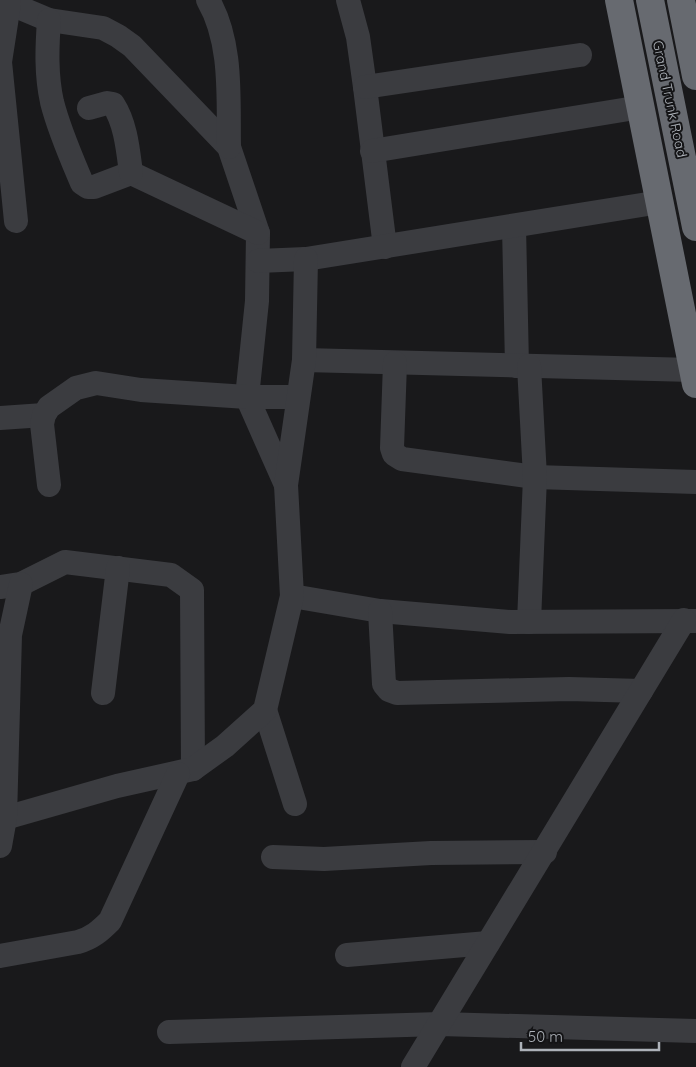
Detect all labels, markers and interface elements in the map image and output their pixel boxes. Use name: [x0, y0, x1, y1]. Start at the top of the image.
street label: Grand Trunk Road: [649, 39, 691, 159]
scale bar: [521, 1020, 658, 1052]
text: 50 m: [528, 1027, 563, 1046]

